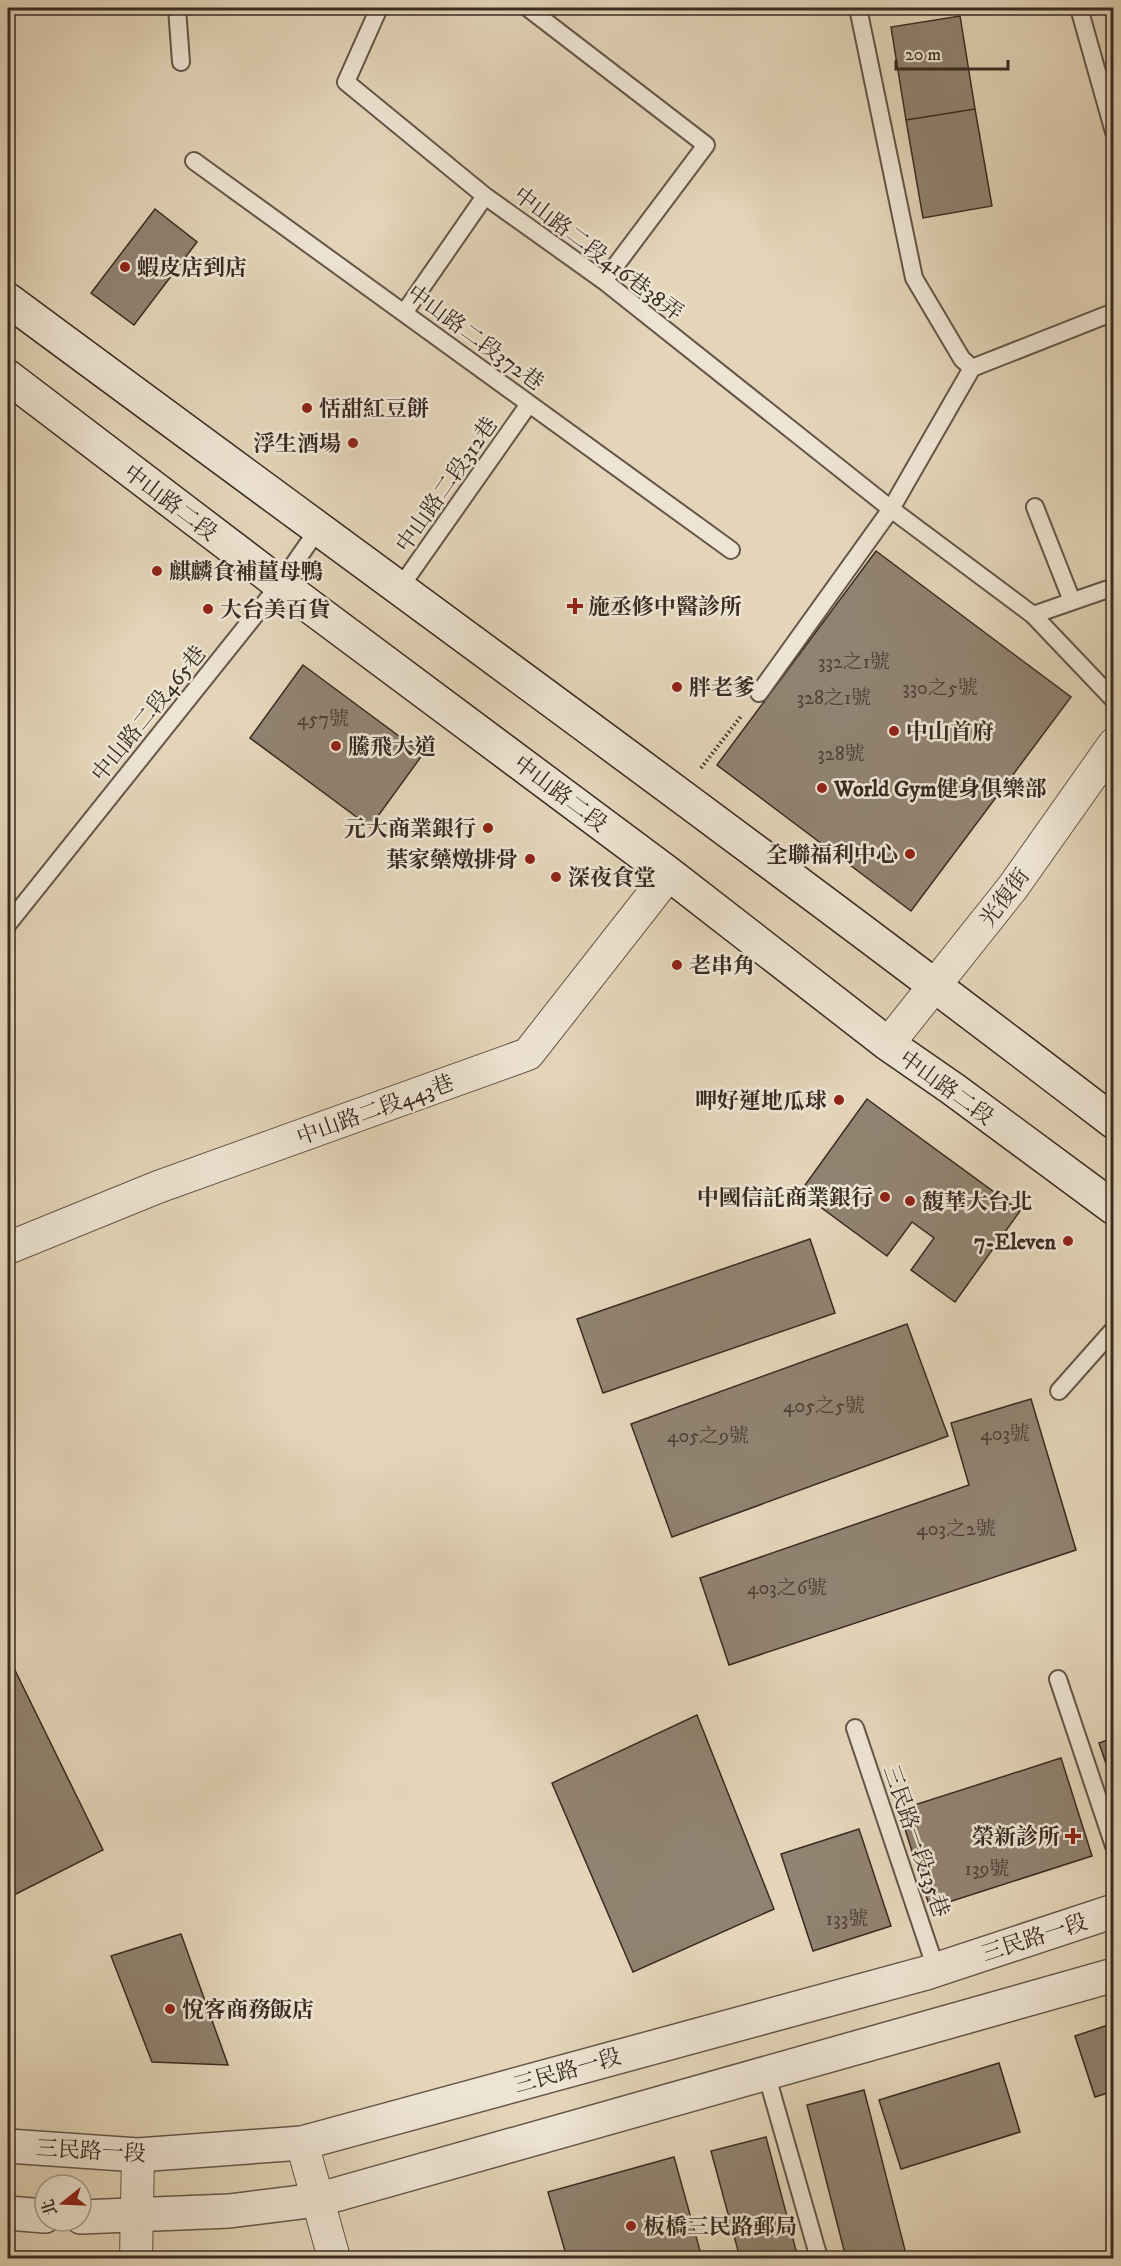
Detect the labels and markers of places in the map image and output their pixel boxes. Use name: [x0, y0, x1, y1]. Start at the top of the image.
place label: 蝦皮店到店: [137, 255, 247, 282]
marker: 蝦皮店到店: [118, 260, 132, 274]
place label: 恬甜紅豆餅: [319, 396, 429, 423]
marker: 恬甜紅豆餅: [300, 401, 314, 415]
place label: 浮生酒場: [253, 431, 341, 458]
marker: 浮生酒場: [346, 436, 360, 450]
place label: 麒麟食補薑母鴨: [169, 559, 323, 586]
marker: 麒麟食補薑母鴨: [150, 564, 164, 578]
place label: 施丞修中醫診所: [588, 594, 742, 621]
place label: 大台美百貨: [220, 597, 330, 624]
marker: 施丞修中醫診所: [566, 597, 584, 615]
marker: 大台美百貨: [201, 602, 215, 616]
place label: 胖老爹: [689, 675, 755, 702]
marker: 胖老爹: [670, 680, 684, 694]
place label: 中山首府: [906, 719, 994, 746]
marker: 中山首府: [887, 724, 901, 738]
place label: 騰飛大道: [348, 734, 436, 761]
marker: 騰飛大道: [329, 739, 343, 753]
place label: World Gym健身俱樂部: [833, 776, 1046, 803]
marker: World Gym健身俱樂部: [815, 781, 829, 795]
place label: 元大商業銀行: [344, 816, 476, 843]
marker: 元大商業銀行: [481, 821, 495, 835]
place label: 全聯福利中心: [766, 842, 898, 869]
place label: 葉家藥燉排骨: [386, 847, 518, 874]
marker: 全聯福利中心: [903, 847, 917, 861]
marker: 葉家藥燉排骨: [523, 852, 537, 866]
place label: 深夜食堂: [568, 865, 656, 892]
marker: 深夜食堂: [549, 870, 563, 884]
place label: 老串角: [689, 953, 755, 980]
marker: 老串角: [670, 958, 684, 972]
place label: 呷好運地瓜球: [695, 1088, 827, 1115]
marker: 呷好運地瓜球: [832, 1093, 846, 1107]
place label: 中國信託商業銀行: [697, 1185, 873, 1212]
place label: 馥華大台北: [922, 1189, 1032, 1216]
marker: 中國信託商業銀行: [878, 1190, 892, 1204]
marker: 馥華大台北: [903, 1194, 917, 1208]
place label: 7-Eleven: [974, 1229, 1057, 1256]
marker: 7-Eleven: [1061, 1234, 1075, 1248]
place label: 榮新診所: [972, 1824, 1060, 1851]
marker: 榮新診所: [1064, 1827, 1082, 1845]
place label: 悅客商務飯店: [182, 1997, 314, 2024]
marker: 悅客商務飯店: [163, 2002, 177, 2016]
place label: 板橋三民路郵局: [643, 2214, 797, 2241]
marker: 板橋三民路郵局: [624, 2219, 638, 2233]

